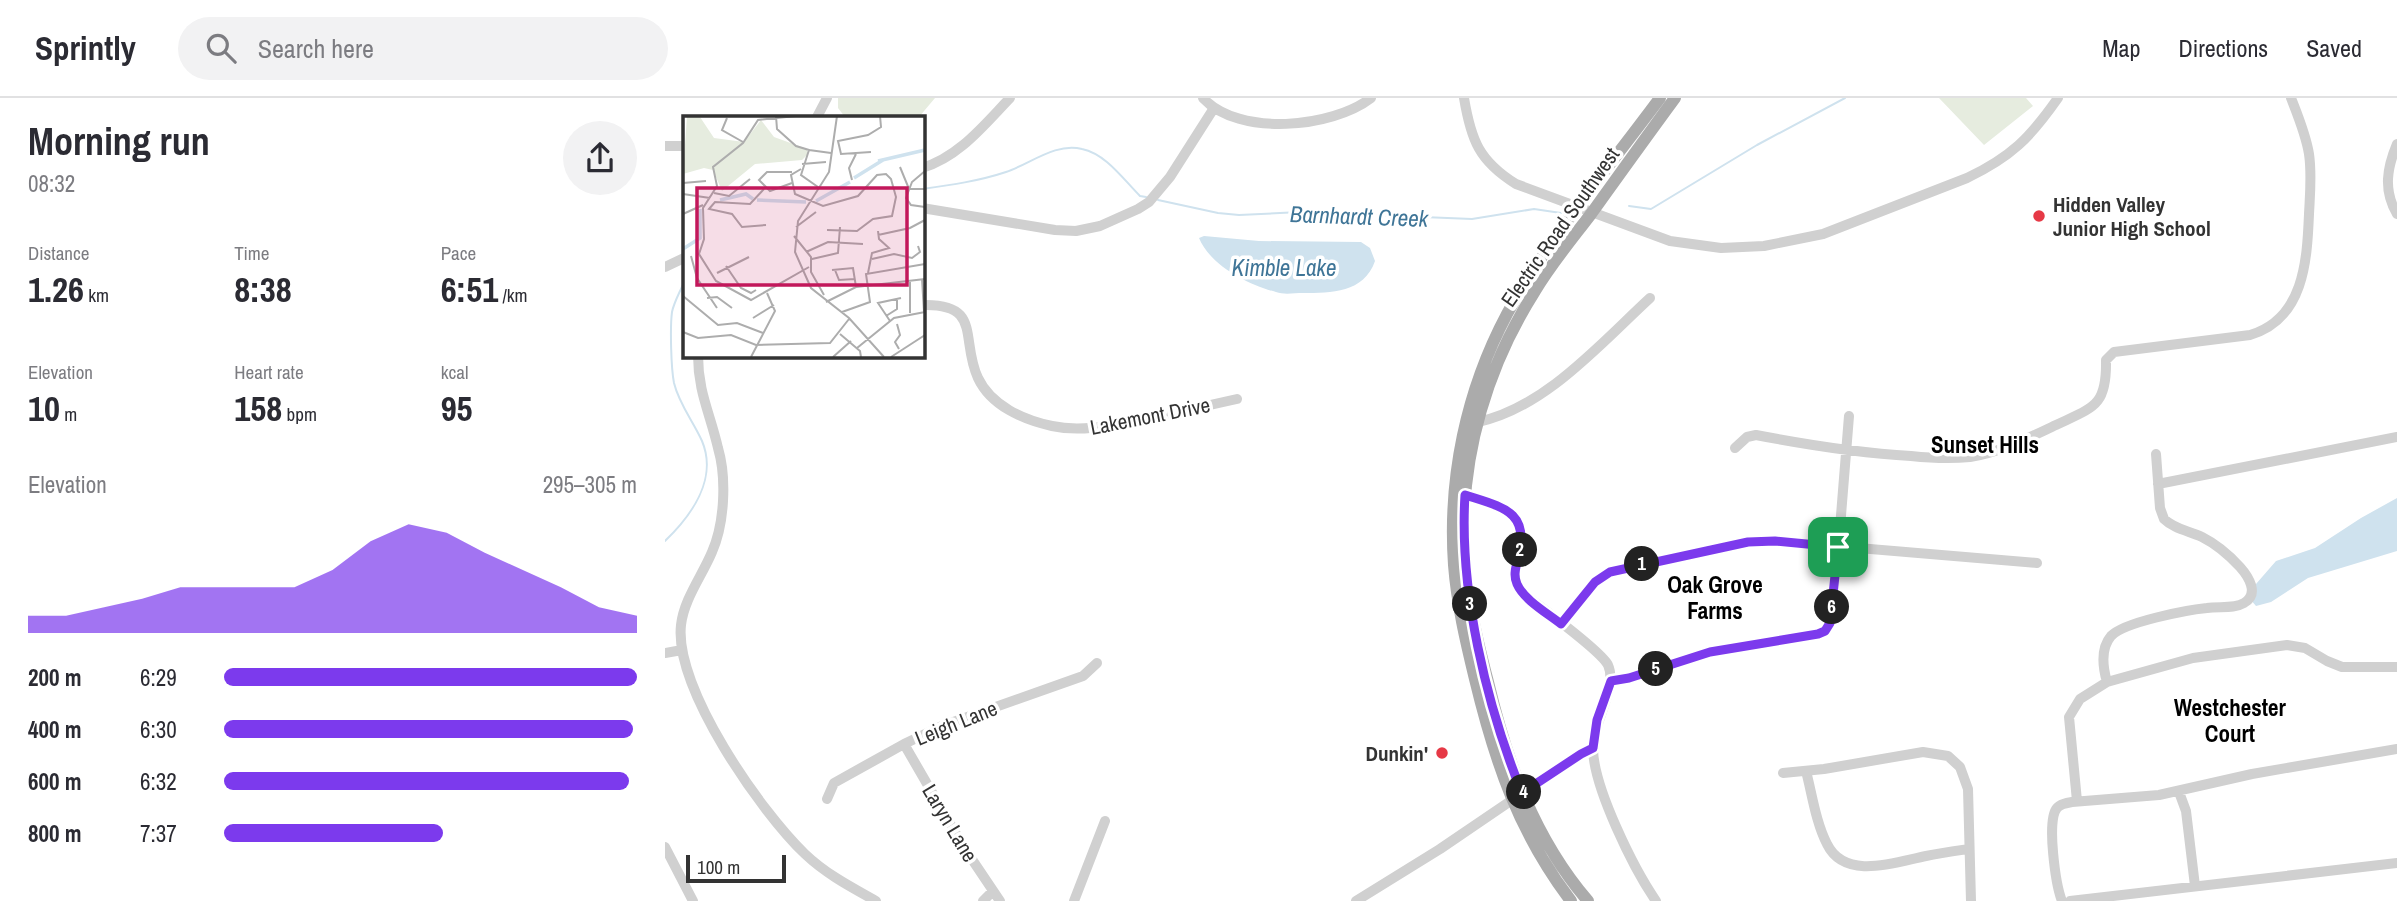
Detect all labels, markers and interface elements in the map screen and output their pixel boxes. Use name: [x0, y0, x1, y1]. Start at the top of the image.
search box: [178, 17, 668, 80]
text: Sprintly: [35, 26, 136, 70]
icon: search: [202, 29, 240, 67]
text: Search here: [258, 31, 374, 66]
text: Map: [2102, 32, 2140, 64]
text: Directions: [2178, 32, 2268, 64]
text: Saved: [2306, 32, 2362, 64]
text: Morning run: [28, 116, 210, 167]
inset map: [683, 116, 924, 357]
button: share: [563, 121, 637, 195]
street label: Electric Road Southwest: [1494, 141, 1626, 313]
text: 08:32: [28, 168, 75, 199]
place label: Hidden Valley Junior High School: [2053, 190, 2211, 243]
water label: Barnhardt Creek: [1289, 198, 1430, 234]
marker: Hidden Valley Junior High School: [2031, 208, 2047, 224]
text: Distance: [28, 240, 89, 266]
text: Time: [234, 240, 269, 266]
text: Pace: [441, 240, 476, 266]
water label: Kimble Lake: [1232, 252, 1336, 283]
text: 1.26: [28, 266, 84, 313]
text: 8:38: [234, 266, 292, 313]
text: 6:51: [441, 266, 498, 313]
text: km: [84, 282, 109, 308]
text: /km: [498, 282, 528, 308]
text: Elevation: [28, 359, 93, 385]
text: Heart rate: [234, 359, 304, 385]
text: kcal: [441, 359, 468, 385]
text: 10: [28, 385, 60, 432]
text: 158: [234, 385, 282, 432]
text: 95: [441, 385, 473, 432]
street label: Lakemont Drive: [1088, 390, 1212, 442]
text: m: [60, 401, 77, 427]
text: bpm: [282, 401, 317, 427]
district label: Sunset Hills: [1931, 429, 2039, 460]
text: Elevation: [28, 469, 107, 500]
text: 295–305 m: [543, 469, 637, 500]
pin: [1808, 517, 1868, 577]
icon: arrive: [1819, 528, 1857, 566]
pin: 2: [1503, 532, 1537, 568]
text: 2: [1515, 536, 1524, 562]
pin: 1: [1625, 546, 1660, 582]
text: 1: [1637, 550, 1646, 576]
district label: Oak Grove Farms: [1667, 569, 1763, 626]
pin: 3: [1453, 587, 1487, 622]
pin: 6: [1815, 589, 1849, 624]
text: 3: [1465, 590, 1474, 616]
text: 6: [1827, 593, 1836, 619]
pin: 5: [1639, 652, 1674, 686]
text: 5: [1651, 655, 1660, 681]
text: 200 m: [28, 662, 81, 693]
text: 6:29: [140, 662, 177, 693]
district label: Westchester Court: [2174, 692, 2287, 749]
street label: Leigh Lane: [911, 693, 1001, 753]
text: 400 m: [28, 714, 81, 745]
text: 6:30: [140, 714, 177, 745]
place label: Dunkin': [1366, 739, 1428, 768]
marker: Dunkin': [1434, 745, 1450, 761]
text: 600 m: [28, 766, 81, 797]
text: 6:32: [140, 766, 177, 797]
pin: 4: [1507, 774, 1541, 810]
text: 4: [1519, 778, 1528, 804]
street label: Laryn Lane: [915, 779, 985, 867]
text: 800 m: [28, 818, 81, 849]
text: 7:37: [140, 818, 177, 849]
scale bar: [686, 852, 786, 884]
text: 100 m: [697, 854, 740, 880]

